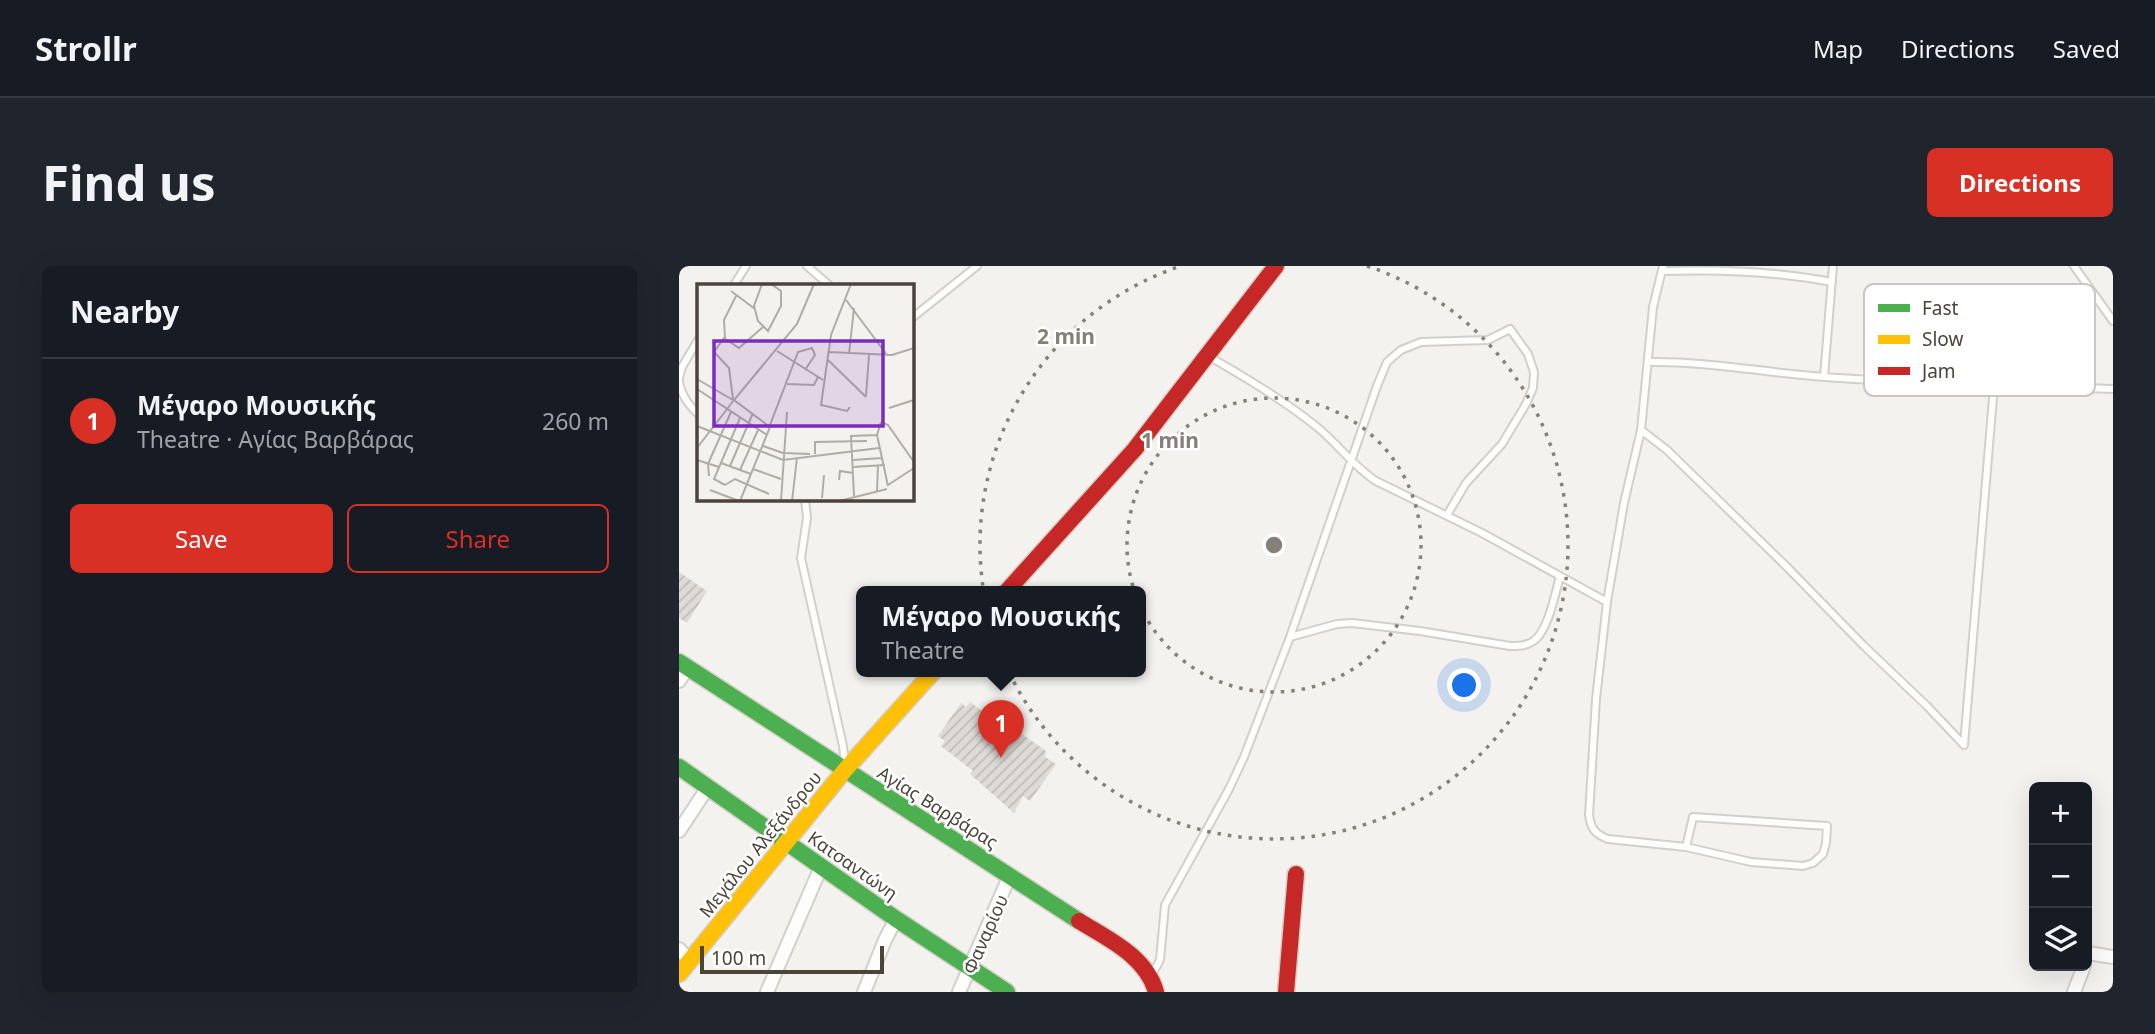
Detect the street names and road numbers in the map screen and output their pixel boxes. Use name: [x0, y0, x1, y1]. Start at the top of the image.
street label: Αγίας Βαρβάρας: [873, 760, 1003, 854]
street label: Μεγάλου Αλεξάνδρου: [693, 766, 827, 922]
street label: Κατσαντώνη: [803, 825, 903, 905]
street label: Φαναρίου: [957, 890, 1013, 978]

